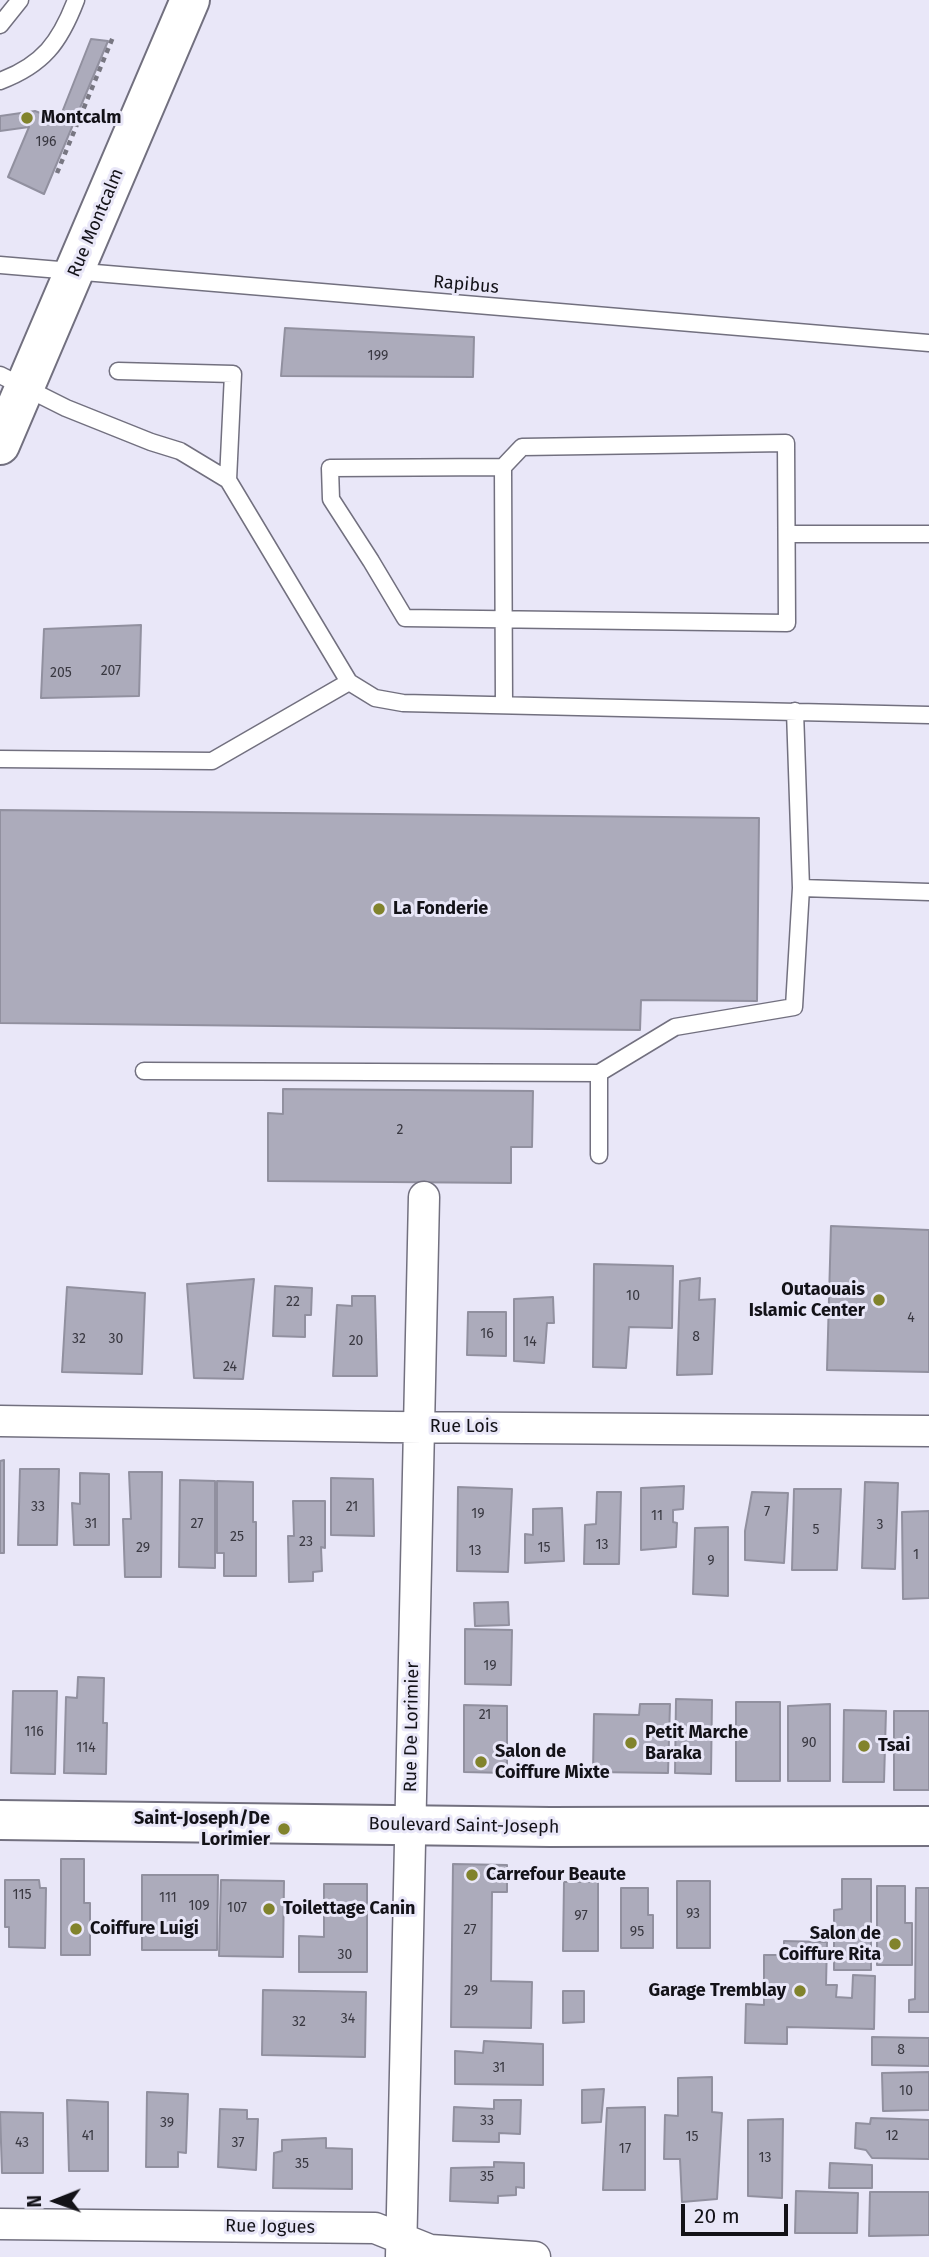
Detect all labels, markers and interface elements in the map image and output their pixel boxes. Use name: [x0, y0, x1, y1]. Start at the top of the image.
place label: Montcalm: [41, 107, 121, 129]
marker: Montcalm: [19, 110, 35, 126]
house number: 196: [36, 134, 56, 150]
street label: Rue Montcalm: [63, 165, 129, 281]
street label: Rapibus: [432, 271, 500, 299]
house number: 199: [368, 348, 388, 364]
house number: 207: [101, 663, 121, 679]
house number: 205: [50, 665, 72, 681]
place label: La Fonderie: [393, 898, 488, 920]
marker: La Fonderie: [371, 901, 387, 917]
house number: 2: [397, 1122, 403, 1138]
place label: Outaouais Islamic Center: [749, 1279, 865, 1322]
house number: 10: [626, 1288, 640, 1304]
marker: Outaouais Islamic Center: [871, 1292, 887, 1308]
house number: 22: [286, 1294, 300, 1310]
house number: 4: [907, 1310, 915, 1326]
house number: 16: [480, 1326, 494, 1342]
house number: 8: [692, 1329, 700, 1345]
house number: 32: [72, 1331, 86, 1347]
house number: 30: [109, 1331, 123, 1347]
house number: 20: [349, 1333, 363, 1349]
house number: 14: [523, 1334, 537, 1350]
house number: 24: [223, 1359, 237, 1375]
street label: Rue Lois: [430, 1416, 498, 1438]
house number: 33: [31, 1499, 45, 1515]
house number: 21: [346, 1499, 358, 1515]
house number: 7: [764, 1504, 770, 1520]
house number: 19: [471, 1506, 485, 1522]
house number: 11: [651, 1508, 663, 1524]
house number: 31: [85, 1516, 97, 1532]
house number: 27: [190, 1516, 204, 1532]
house number: 3: [877, 1517, 883, 1533]
house number: 5: [812, 1522, 820, 1538]
house number: 25: [230, 1529, 244, 1545]
house number: 23: [299, 1534, 313, 1550]
house number: 13: [595, 1537, 609, 1553]
house number: 29: [136, 1540, 150, 1556]
house number: 15: [537, 1540, 551, 1556]
house number: 13: [468, 1543, 482, 1559]
house number: 1: [913, 1547, 919, 1563]
house number: 9: [707, 1553, 715, 1569]
house number: 19: [483, 1658, 497, 1674]
street label: Rue De Lorimier: [400, 1662, 424, 1792]
house number: 21: [479, 1707, 491, 1723]
place label: Petit Marche Baraka: [645, 1722, 748, 1764]
house number: 116: [24, 1724, 44, 1740]
marker: Petit Marche Baraka: [623, 1735, 639, 1751]
house number: 90: [801, 1735, 817, 1751]
place label: Tsai: [878, 1735, 910, 1757]
marker: Tsai: [856, 1738, 872, 1754]
house number: 114: [76, 1740, 96, 1756]
place label: Salon de Coiffure Mixte: [495, 1741, 610, 1784]
marker: Salon de Coiffure Mixte: [473, 1754, 489, 1770]
place label: Saint-Joseph/De Lorimier: [134, 1808, 270, 1850]
street label: Boulevard Saint-Joseph: [368, 1814, 560, 1838]
marker: Saint-Joseph/De Lorimier: [276, 1821, 292, 1837]
place label: Carrefour Beaute: [486, 1864, 626, 1886]
marker: Carrefour Beaute: [464, 1867, 480, 1883]
house number: 115: [13, 1887, 31, 1903]
house number: 111: [159, 1890, 177, 1906]
house number: 109: [188, 1898, 210, 1914]
place label: Toilettage Canin: [283, 1898, 415, 1920]
house number: 107: [227, 1900, 247, 1916]
marker: Toilettage Canin: [261, 1901, 277, 1917]
house number: 93: [686, 1906, 700, 1922]
house number: 97: [574, 1908, 588, 1924]
place label: Coiffure Luigi: [90, 1918, 199, 1940]
marker: Coiffure Luigi: [68, 1921, 84, 1937]
house number: 27: [463, 1922, 477, 1938]
place label: Salon de Coiffure Rita: [779, 1923, 881, 1966]
house number: 95: [630, 1924, 644, 1940]
marker: Salon de Coiffure Rita: [887, 1936, 903, 1952]
house number: 30: [338, 1947, 352, 1963]
place label: Garage Tremblay: [649, 1980, 786, 2002]
house number: 29: [464, 1983, 478, 1999]
marker: Garage Tremblay: [792, 1983, 808, 1999]
house number: 34: [341, 2011, 355, 2027]
house number: 32: [292, 2014, 306, 2030]
house number: 8: [897, 2042, 905, 2058]
house number: 31: [493, 2060, 505, 2076]
house number: 10: [899, 2083, 913, 2099]
house number: 33: [480, 2113, 494, 2129]
house number: 39: [160, 2115, 174, 2131]
house number: 41: [82, 2128, 94, 2144]
house number: 12: [886, 2128, 898, 2144]
house number: 15: [685, 2129, 699, 2145]
house number: 43: [15, 2135, 29, 2151]
house number: 37: [231, 2135, 245, 2151]
house number: 17: [619, 2141, 631, 2157]
house number: 13: [758, 2150, 772, 2166]
house number: 35: [295, 2156, 309, 2172]
north arrow: [21, 2166, 91, 2236]
house number: 35: [480, 2169, 494, 2185]
scale bar: [684, 2190, 791, 2234]
text: N: [23, 2195, 46, 2208]
text: 20 m: [694, 2203, 740, 2229]
street label: Rue Jogues: [225, 2215, 315, 2239]

